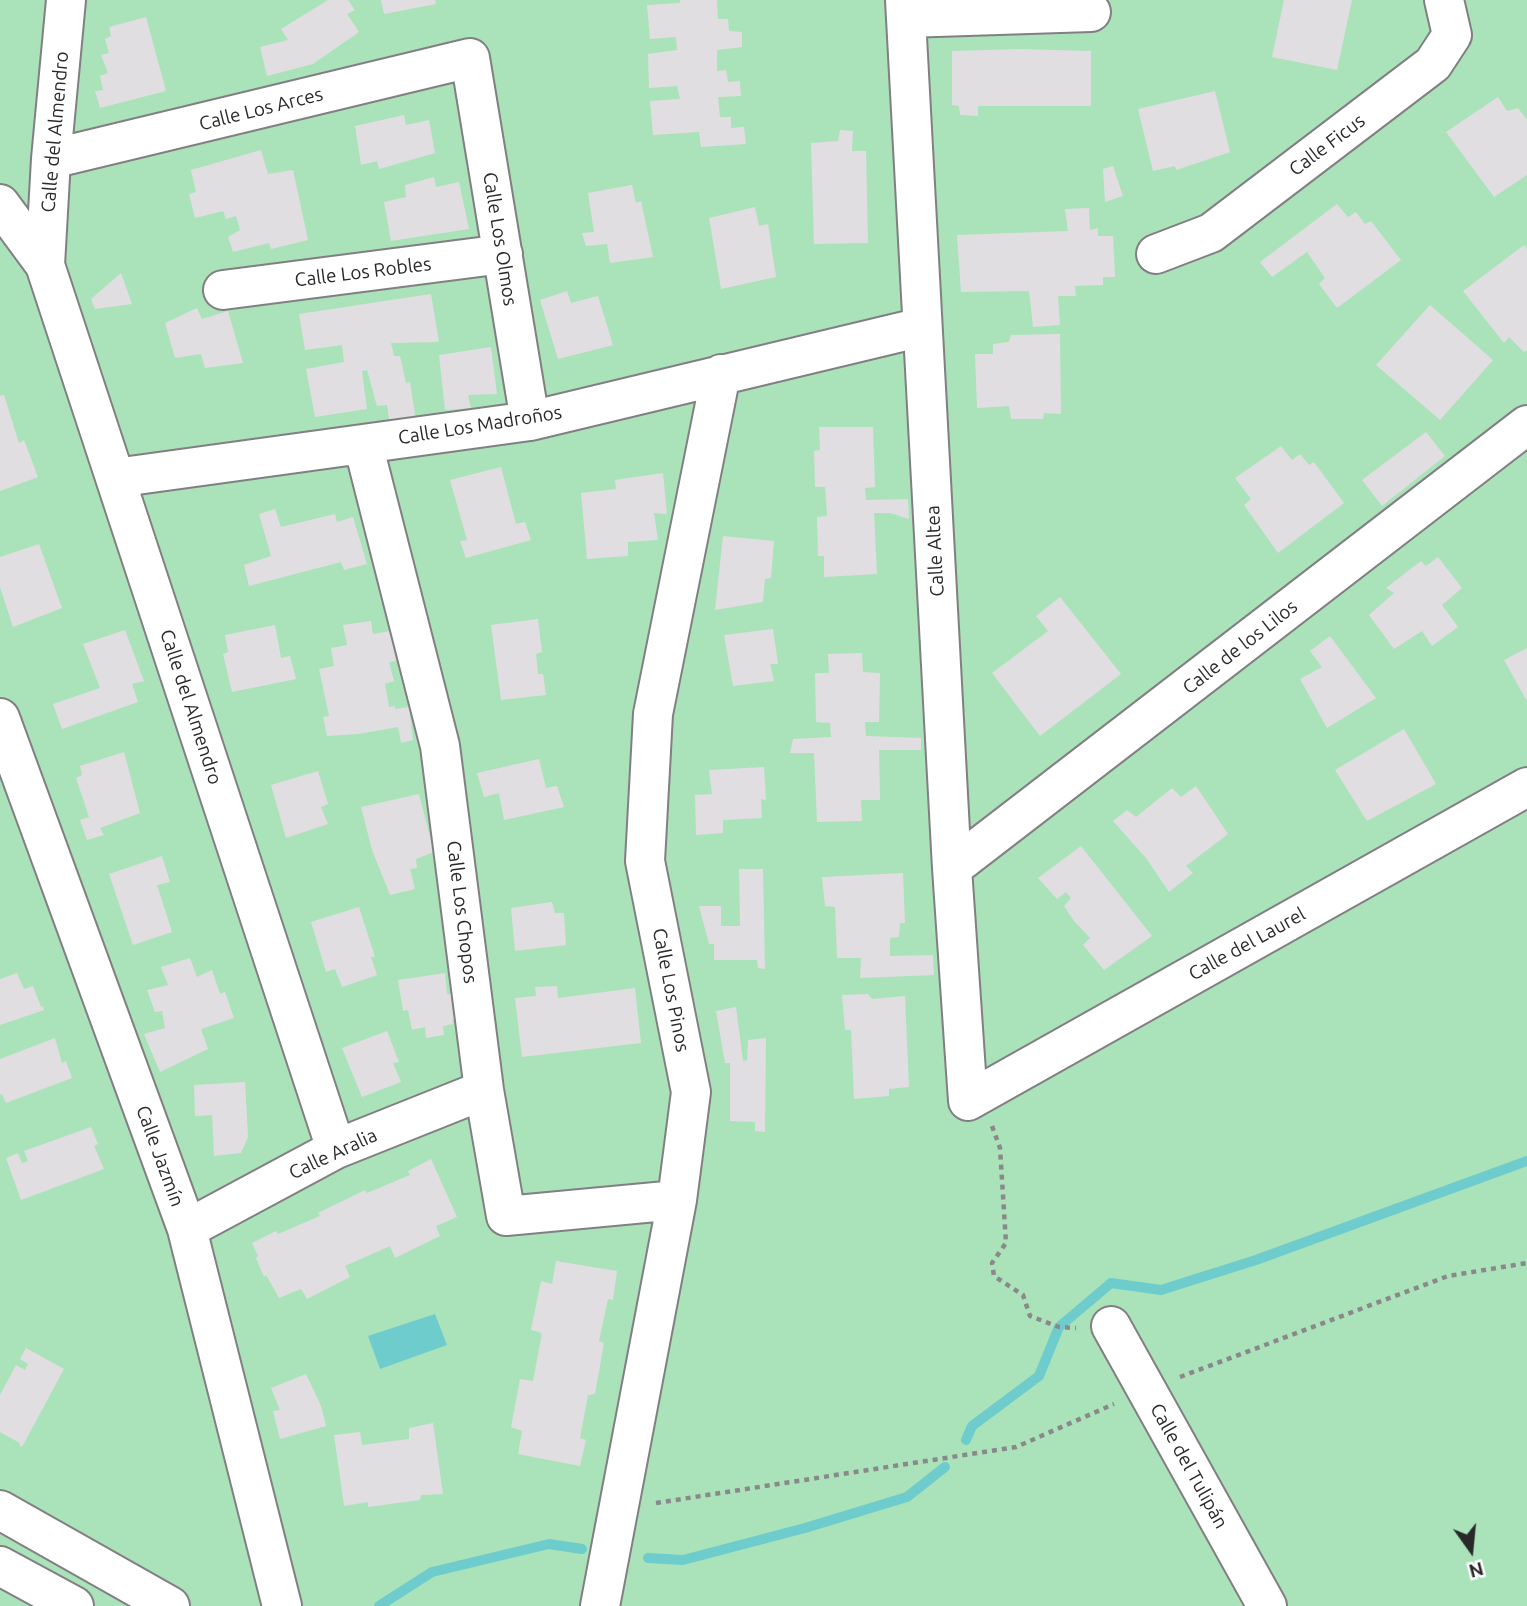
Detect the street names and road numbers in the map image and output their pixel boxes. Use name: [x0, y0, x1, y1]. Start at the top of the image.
street label: Calle del Almendro: [37, 50, 73, 214]
street label: Calle Los Arces: [197, 83, 325, 135]
street label: Calle Ficus: [1285, 109, 1369, 181]
street label: Calle Los Olmos: [478, 171, 522, 307]
street label: Calle Los Robles: [293, 252, 433, 292]
street label: Calle Los Madroños: [396, 401, 564, 449]
street label: Calle Altea: [921, 505, 949, 597]
street label: Calle de los Lilos: [1178, 595, 1302, 699]
street label: Calle del Almendro: [155, 627, 227, 787]
street label: Calle Los Chopos: [442, 839, 482, 985]
street label: Calle del Laurel: [1185, 902, 1309, 986]
street label: Calle Los Pinos: [648, 926, 694, 1054]
street label: Calle Jazmín: [131, 1102, 189, 1210]
street label: Calle Aralia: [285, 1124, 381, 1184]
street label: Calle del Tulipán: [1145, 1400, 1233, 1532]

